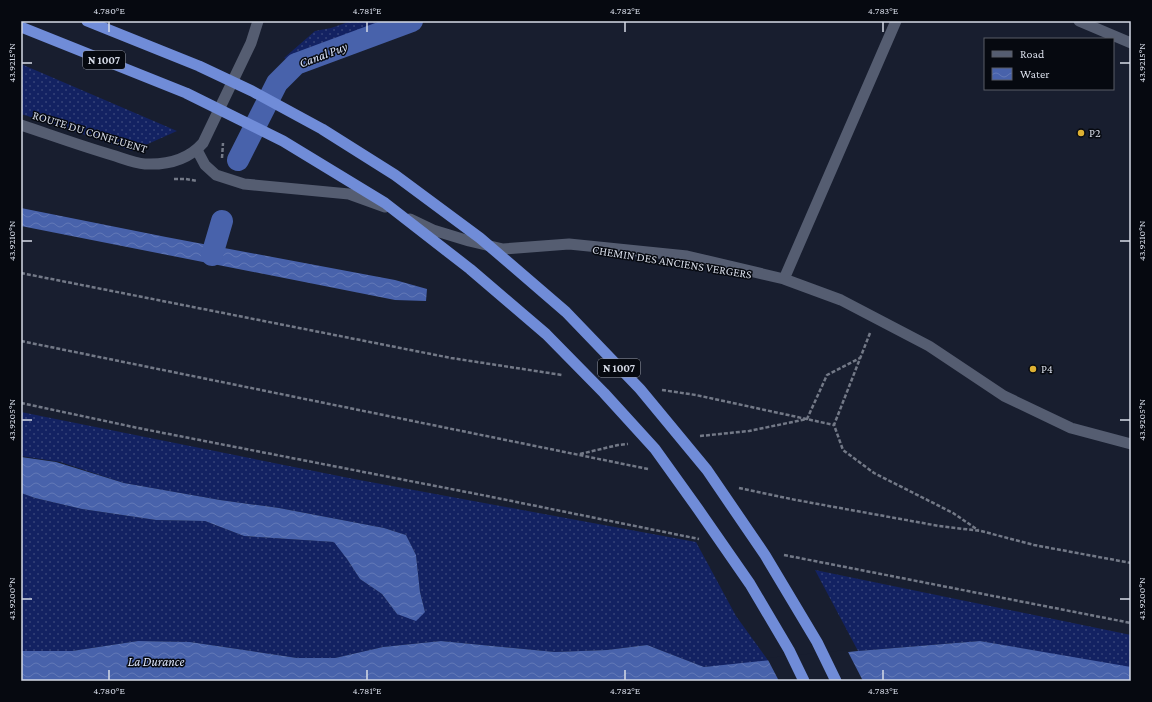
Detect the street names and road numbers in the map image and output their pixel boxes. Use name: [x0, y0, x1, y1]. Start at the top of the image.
road number: N 1007: [83, 51, 125, 69]
street label: ROUTE DU CONFLUENT: [31, 108, 149, 156]
street label: CHEMIN DES ANCIENS VERGERS: [591, 242, 753, 282]
road number: N 1007: [598, 359, 640, 377]

